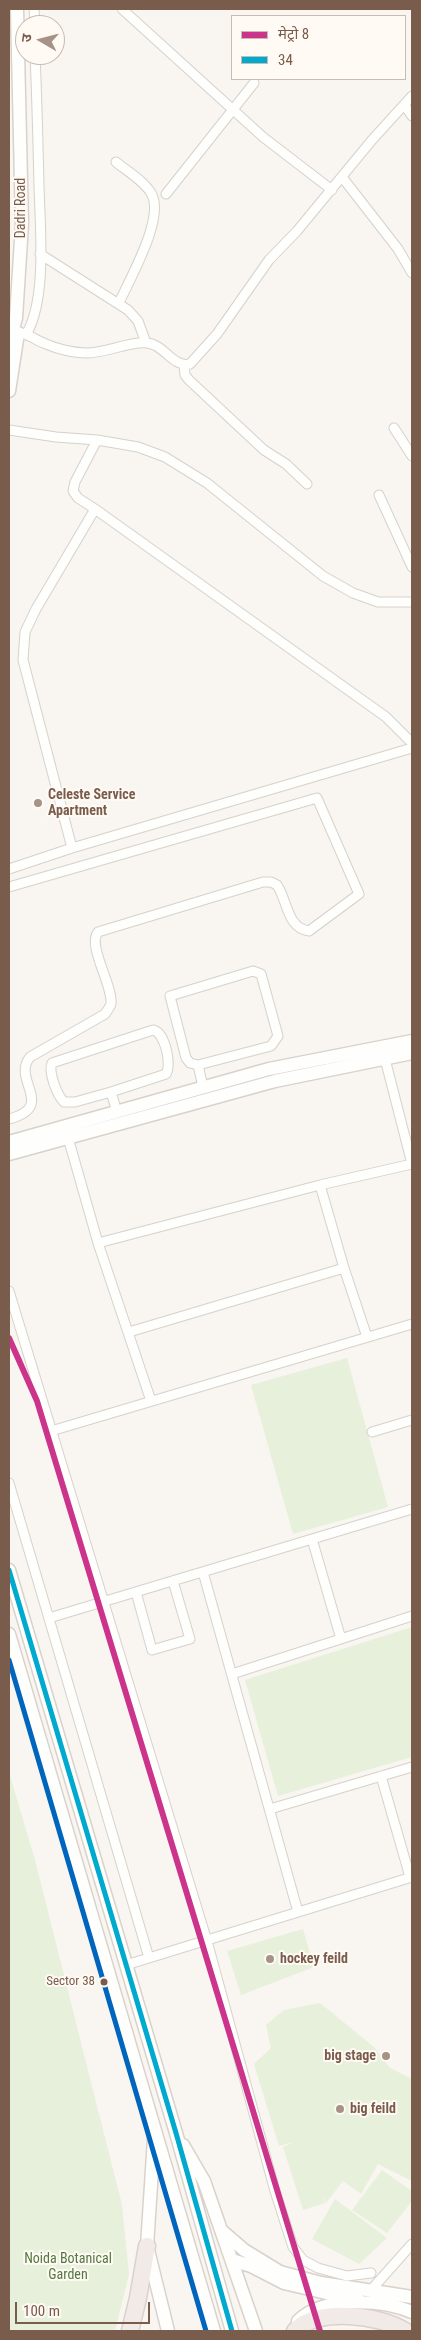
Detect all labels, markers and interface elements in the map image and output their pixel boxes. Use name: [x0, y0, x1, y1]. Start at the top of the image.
north arrow: [15, 15, 65, 65]
legend: [231, 15, 406, 80]
text: मेट्रो 8: [278, 25, 309, 43]
text: उ: [18, 33, 35, 43]
text: 34: [278, 51, 293, 69]
street label: Dadri Road: [13, 178, 29, 238]
place label: Celeste Service Apartment: [48, 787, 135, 820]
marker: Celeste Service Apartment: [32, 797, 44, 809]
place label: hockey feild: [280, 1951, 348, 1967]
marker: hockey feild: [264, 1953, 276, 1965]
place label: Sector 38: [46, 1974, 95, 1990]
marker: Sector 38: [99, 1977, 109, 1987]
place label: big stage: [324, 2048, 376, 2064]
marker: big stage: [380, 2050, 392, 2062]
place label: big feild: [350, 2101, 396, 2117]
marker: big feild: [334, 2103, 346, 2115]
park label: Noida Botanical Garden: [24, 2251, 112, 2284]
scale bar: [18, 2292, 152, 2324]
text: 100 m: [23, 2302, 60, 2320]

